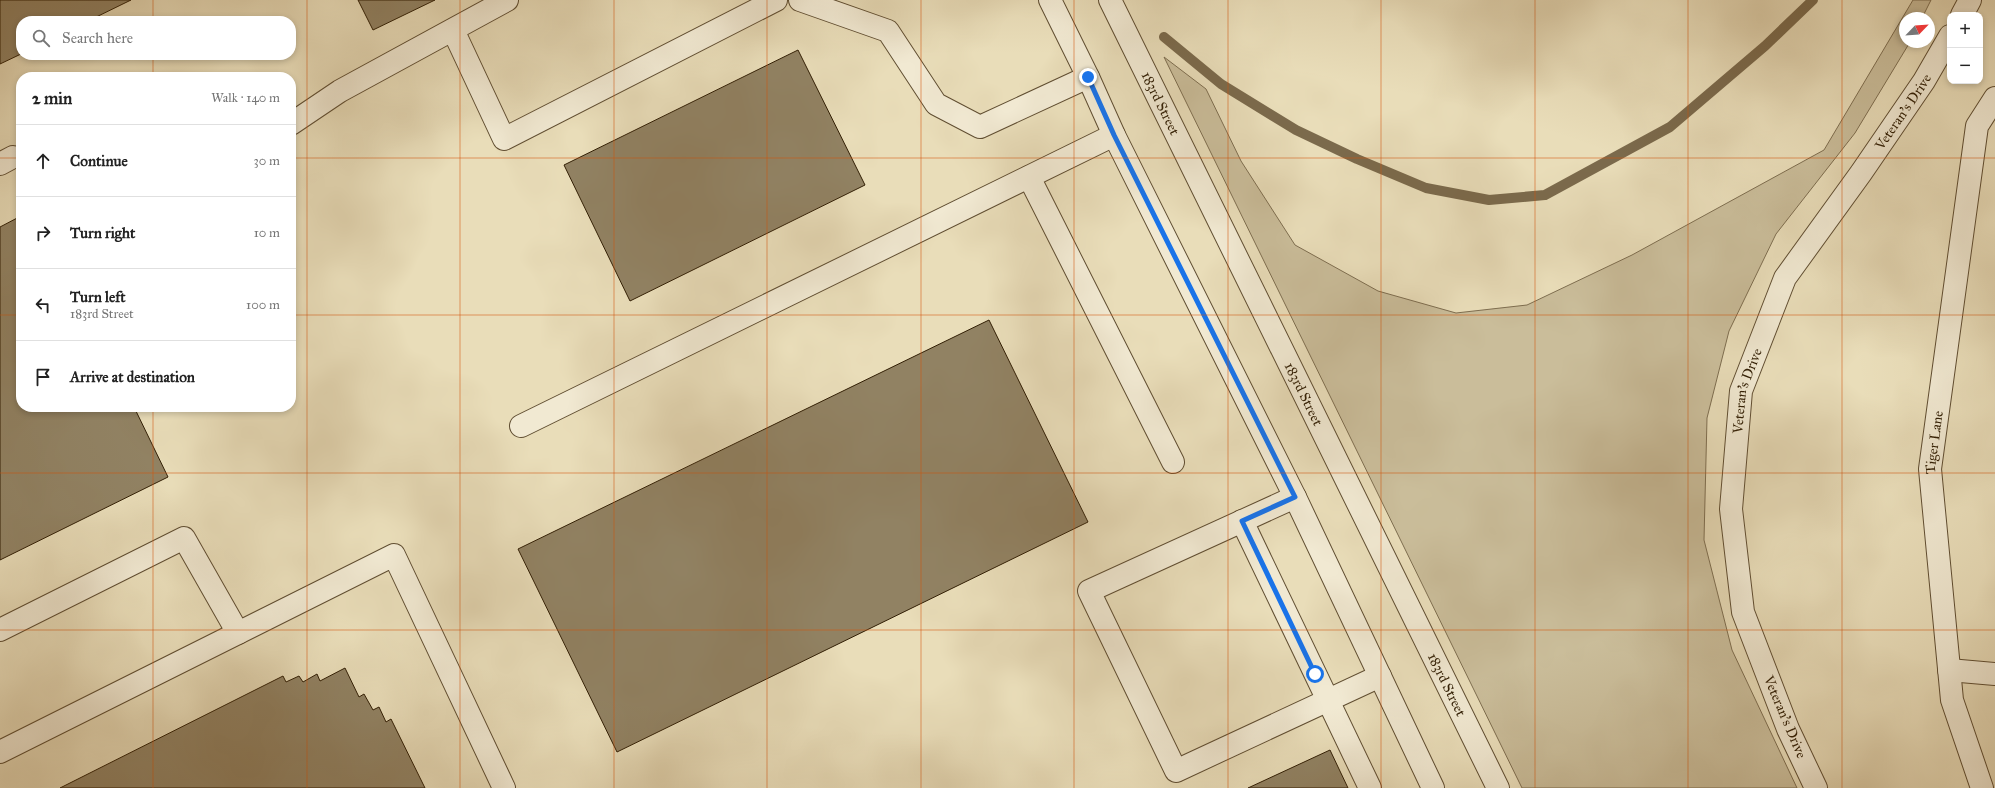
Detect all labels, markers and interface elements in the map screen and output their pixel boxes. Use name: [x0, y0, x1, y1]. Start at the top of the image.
north arrow: [1899, 12, 1935, 48]
map controls: [1947, 12, 1983, 84]
button: +: [1947, 12, 1983, 48]
search box: [16, 16, 296, 60]
icon: search: [30, 27, 52, 49]
text: Search here: [62, 29, 133, 47]
button: −: [1947, 48, 1983, 84]
route end: [1079, 68, 1097, 86]
street label: 183rd Street: [1138, 69, 1184, 138]
street label: Veteran's Drive: [1871, 71, 1935, 154]
text: 2 min: [32, 88, 72, 109]
text: Walk · 140 m: [211, 90, 280, 106]
icon: ahead: [32, 150, 54, 172]
text: Continue: [70, 152, 128, 170]
text: 30 m: [254, 153, 280, 169]
icon: right: [32, 222, 54, 244]
text: Turn right: [70, 224, 135, 242]
text: 10 m: [254, 225, 280, 241]
text: Turn left: [70, 288, 126, 306]
icon: left: [32, 294, 54, 316]
text: 100 m: [246, 297, 280, 313]
text: 183rd Street: [70, 306, 134, 322]
street label: Veteran's Drive: [1729, 346, 1765, 435]
street label: 183rd Street: [1281, 359, 1327, 428]
icon: arrive: [32, 366, 54, 388]
text: Arrive at destination: [70, 368, 195, 386]
street label: Tiger Lane: [1921, 409, 1946, 475]
street label: 183rd Street: [1424, 650, 1470, 719]
route start: [1306, 665, 1324, 683]
street label: Veteran's Drive: [1760, 672, 1810, 761]

